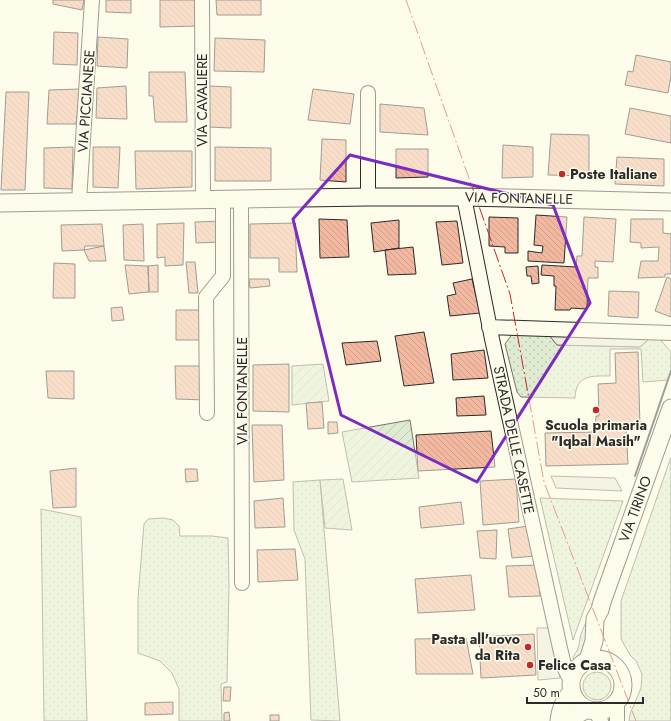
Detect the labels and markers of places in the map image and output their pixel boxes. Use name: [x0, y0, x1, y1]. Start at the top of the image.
place label: Poste Italiane: [570, 164, 657, 184]
marker: Poste Italiane: [557, 169, 567, 179]
marker: Scuola primaria "Iqbal Masih": [591, 405, 601, 415]
place label: Scuola primaria "Iqbal Masih": [545, 415, 647, 451]
place label: Pasta all'uovo da Rita: [431, 629, 520, 665]
marker: Pasta all'uovo da Rita: [523, 642, 533, 652]
place label: Felice Casa: [538, 655, 611, 675]
marker: Felice Casa: [525, 660, 535, 670]

